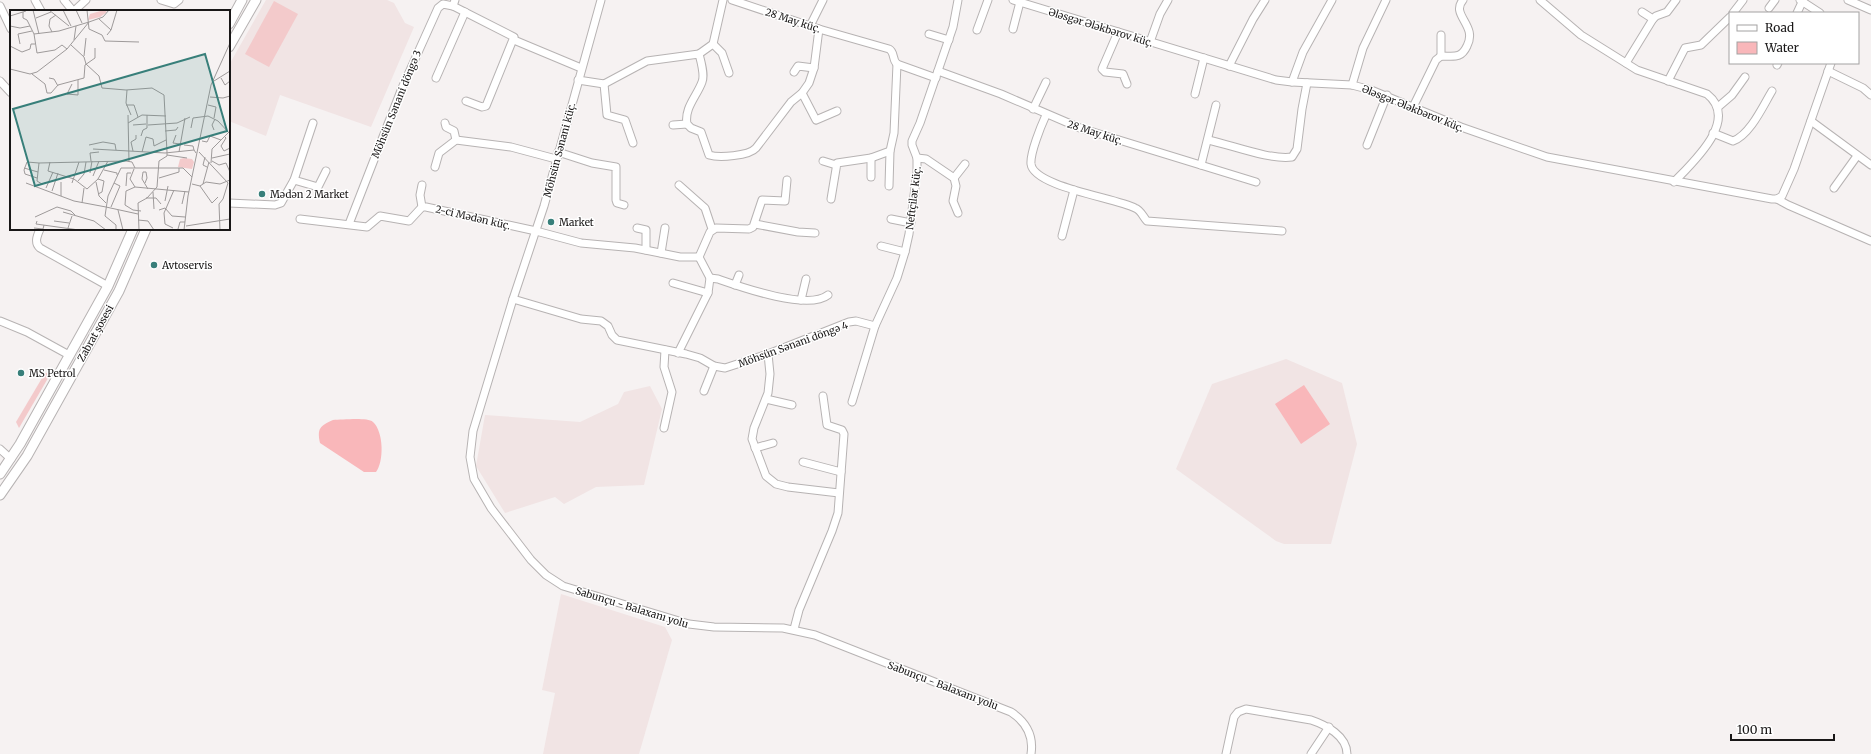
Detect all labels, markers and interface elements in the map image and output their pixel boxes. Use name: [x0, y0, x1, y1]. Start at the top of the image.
street label: 28 May küç.: [764, 5, 822, 36]
street label: Ələsgər Ələkbərov küç.: [1047, 5, 1155, 50]
inset map: [10, 10, 230, 230]
legend: [1729, 12, 1859, 64]
text: Road: [1765, 20, 1794, 35]
text: Water: [1764, 40, 1800, 55]
street label: Möhsün Sənani döngə 3: [369, 48, 424, 160]
street label: Ələsgər Ələkbərov küç.: [1360, 82, 1465, 135]
street label: Möhsün Sənani küç.: [541, 101, 578, 199]
street label: 28 May küç.: [1066, 117, 1124, 148]
street label: Neftçilər küç.: [903, 166, 924, 231]
place label: Mədən 2 Market: [270, 188, 349, 201]
marker: Mədən 2 Market: [257, 189, 267, 199]
street label: 2-ci Mədən küç.: [434, 203, 512, 232]
place label: Market: [559, 216, 594, 229]
marker: Market: [546, 217, 556, 227]
place label: Avtoservis: [161, 259, 213, 272]
marker: Avtoservis: [149, 260, 159, 270]
street label: Zabrat şosesi: [75, 303, 116, 364]
street label: Möhsün Sənani döngə 4: [736, 319, 850, 370]
place label: MS Petrol: [29, 367, 76, 380]
marker: MS Petrol: [16, 368, 26, 378]
street label: Sabunçu - Balaxanı yolu: [574, 584, 690, 631]
street label: Sabunçu - Balaxanı yolu: [886, 658, 1000, 713]
scale bar: [1731, 716, 1834, 742]
text: 100 m: [1737, 722, 1772, 737]

